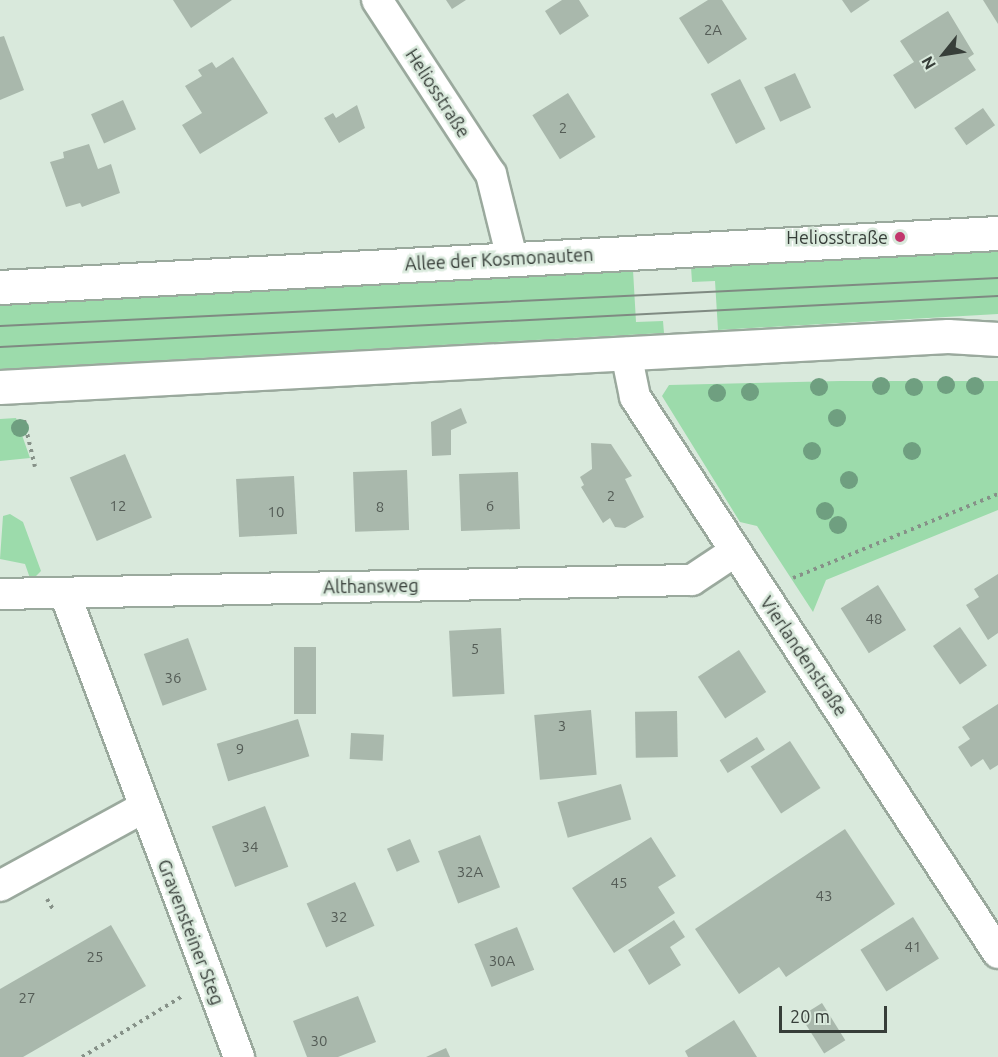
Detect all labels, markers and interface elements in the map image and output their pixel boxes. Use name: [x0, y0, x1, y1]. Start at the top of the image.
house number: 2A: [704, 21, 722, 39]
north arrow: [914, 24, 974, 84]
street label: Heliosstraße: [401, 44, 475, 142]
text: N: [918, 53, 939, 73]
house number: 2: [559, 119, 567, 137]
place label: Heliosstraße: [786, 226, 888, 248]
marker: Heliosstraße: [893, 230, 907, 244]
street label: Allee der Kosmonauten: [404, 243, 594, 275]
house number: 2: [607, 487, 615, 505]
house number: 12: [110, 497, 126, 515]
house number: 6: [486, 497, 494, 515]
house number: 8: [376, 498, 384, 516]
house number: 10: [268, 503, 284, 521]
street label: Althansweg: [323, 574, 419, 598]
street label: Vierlandenstraße: [756, 592, 852, 720]
house number: 48: [866, 610, 882, 628]
house number: 5: [471, 640, 479, 658]
house number: 36: [165, 669, 181, 687]
house number: 3: [558, 717, 566, 735]
house number: 9: [236, 740, 244, 758]
house number: 34: [242, 838, 258, 856]
street label: Gravensteiner Steg: [153, 856, 229, 1008]
house number: 32A: [457, 863, 483, 881]
house number: 45: [611, 874, 627, 892]
house number: 43: [816, 887, 832, 905]
house number: 32: [331, 908, 347, 926]
house number: 41: [905, 938, 921, 956]
house number: 25: [87, 948, 103, 966]
house number: 30A: [489, 952, 515, 970]
house number: 27: [19, 989, 35, 1007]
scale bar: [782, 994, 890, 1032]
text: 20 m: [790, 1006, 830, 1026]
house number: 30: [311, 1032, 327, 1050]

